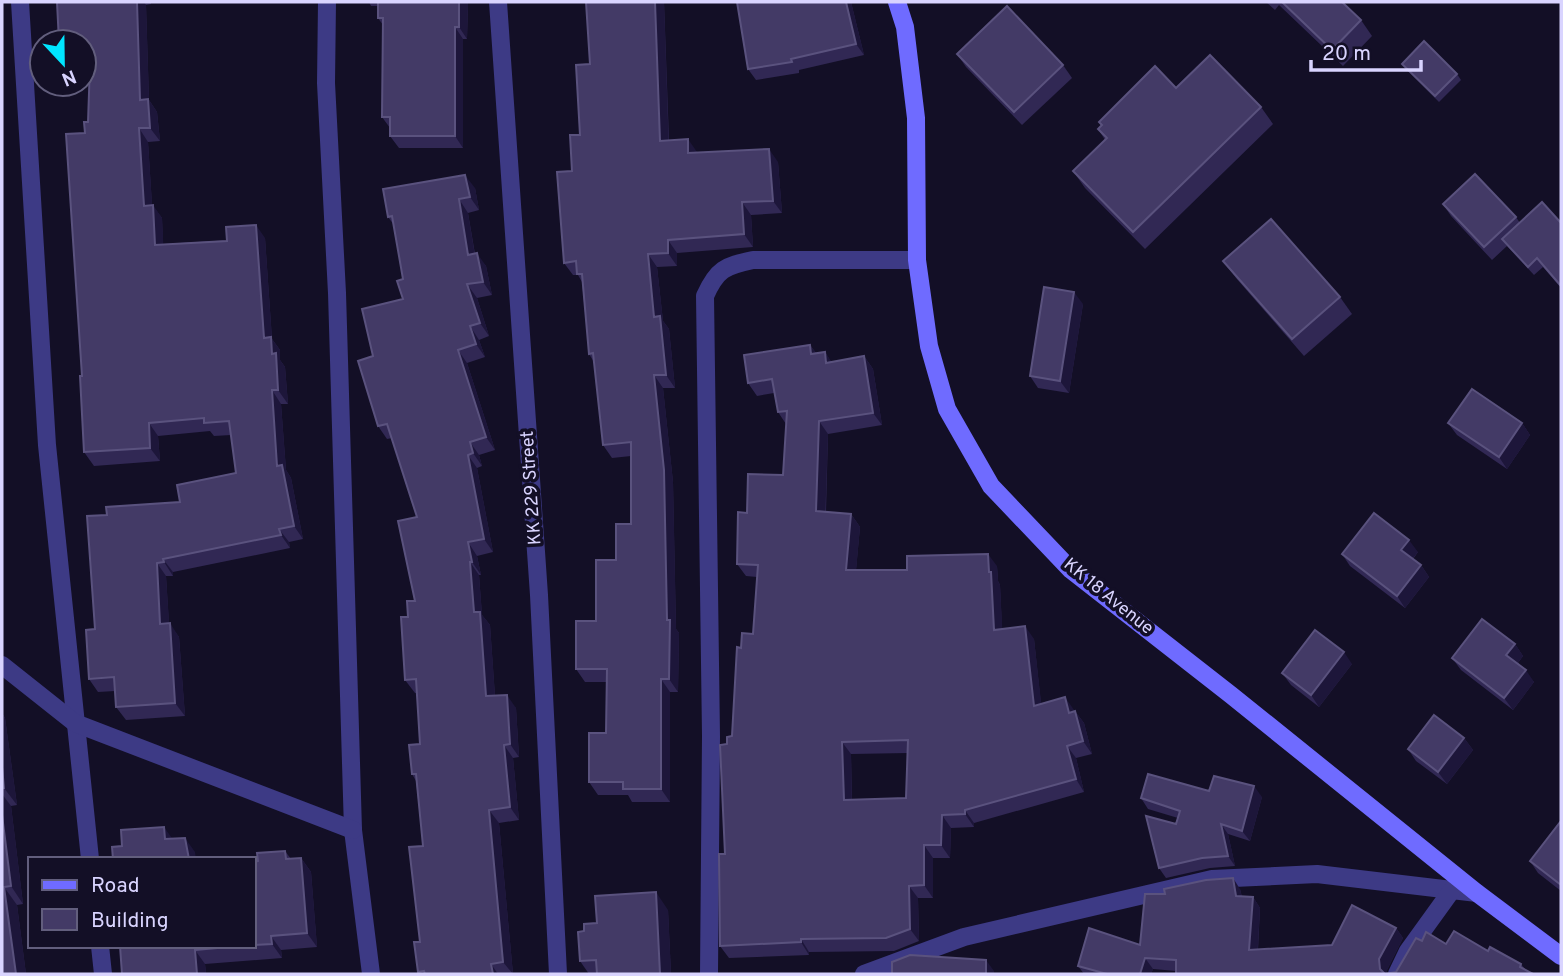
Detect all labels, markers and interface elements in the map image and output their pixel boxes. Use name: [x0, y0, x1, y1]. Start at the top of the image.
north arrow: [28, 28, 98, 98]
scale bar: [1311, 28, 1421, 72]
text: 20 m: [1322, 41, 1371, 68]
text: N: [58, 63, 79, 91]
street label: KK 229 Street: [517, 430, 547, 546]
street label: KK 18 Avenue: [1058, 554, 1158, 640]
legend: [28, 857, 256, 948]
text: Road: [91, 873, 140, 900]
text: Building: [91, 908, 169, 935]

